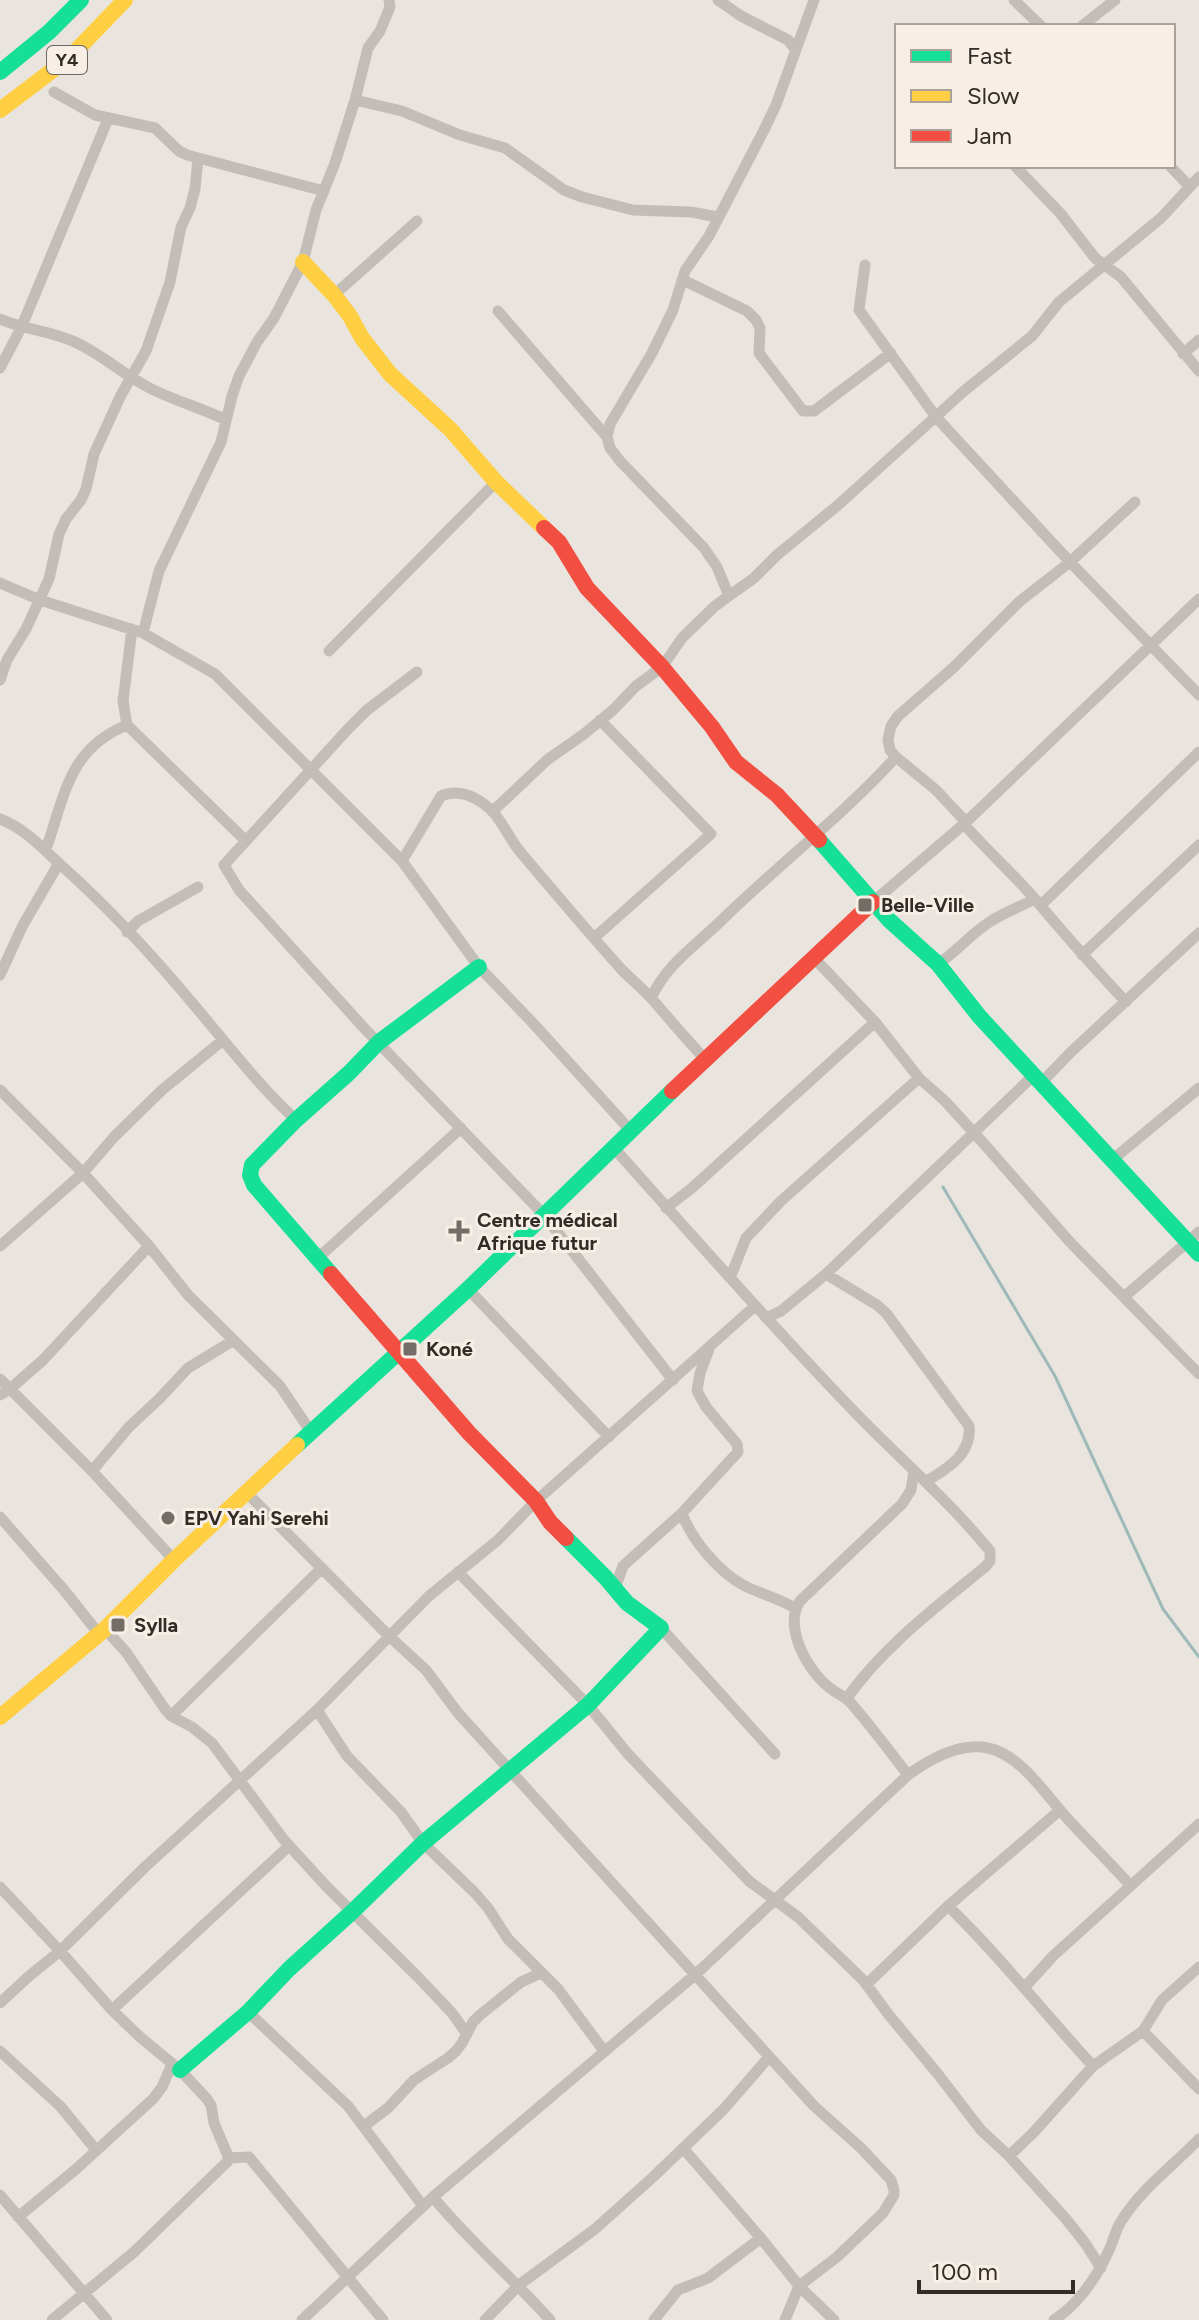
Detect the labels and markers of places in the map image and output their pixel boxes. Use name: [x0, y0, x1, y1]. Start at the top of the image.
place label: Belle-Ville: [881, 893, 974, 917]
marker: Belle-Ville: [856, 896, 874, 914]
place label: Centre médical Afrique futur: [477, 1208, 618, 1255]
marker: Centre médical Afrique futur: [448, 1220, 470, 1242]
place label: Koné: [426, 1337, 473, 1361]
marker: Koné: [401, 1340, 419, 1358]
place label: EPV Yahi Serehi: [184, 1506, 329, 1530]
marker: EPV Yahi Serehi: [159, 1509, 177, 1527]
place label: Sylla: [134, 1613, 178, 1637]
marker: Sylla: [109, 1616, 127, 1634]

